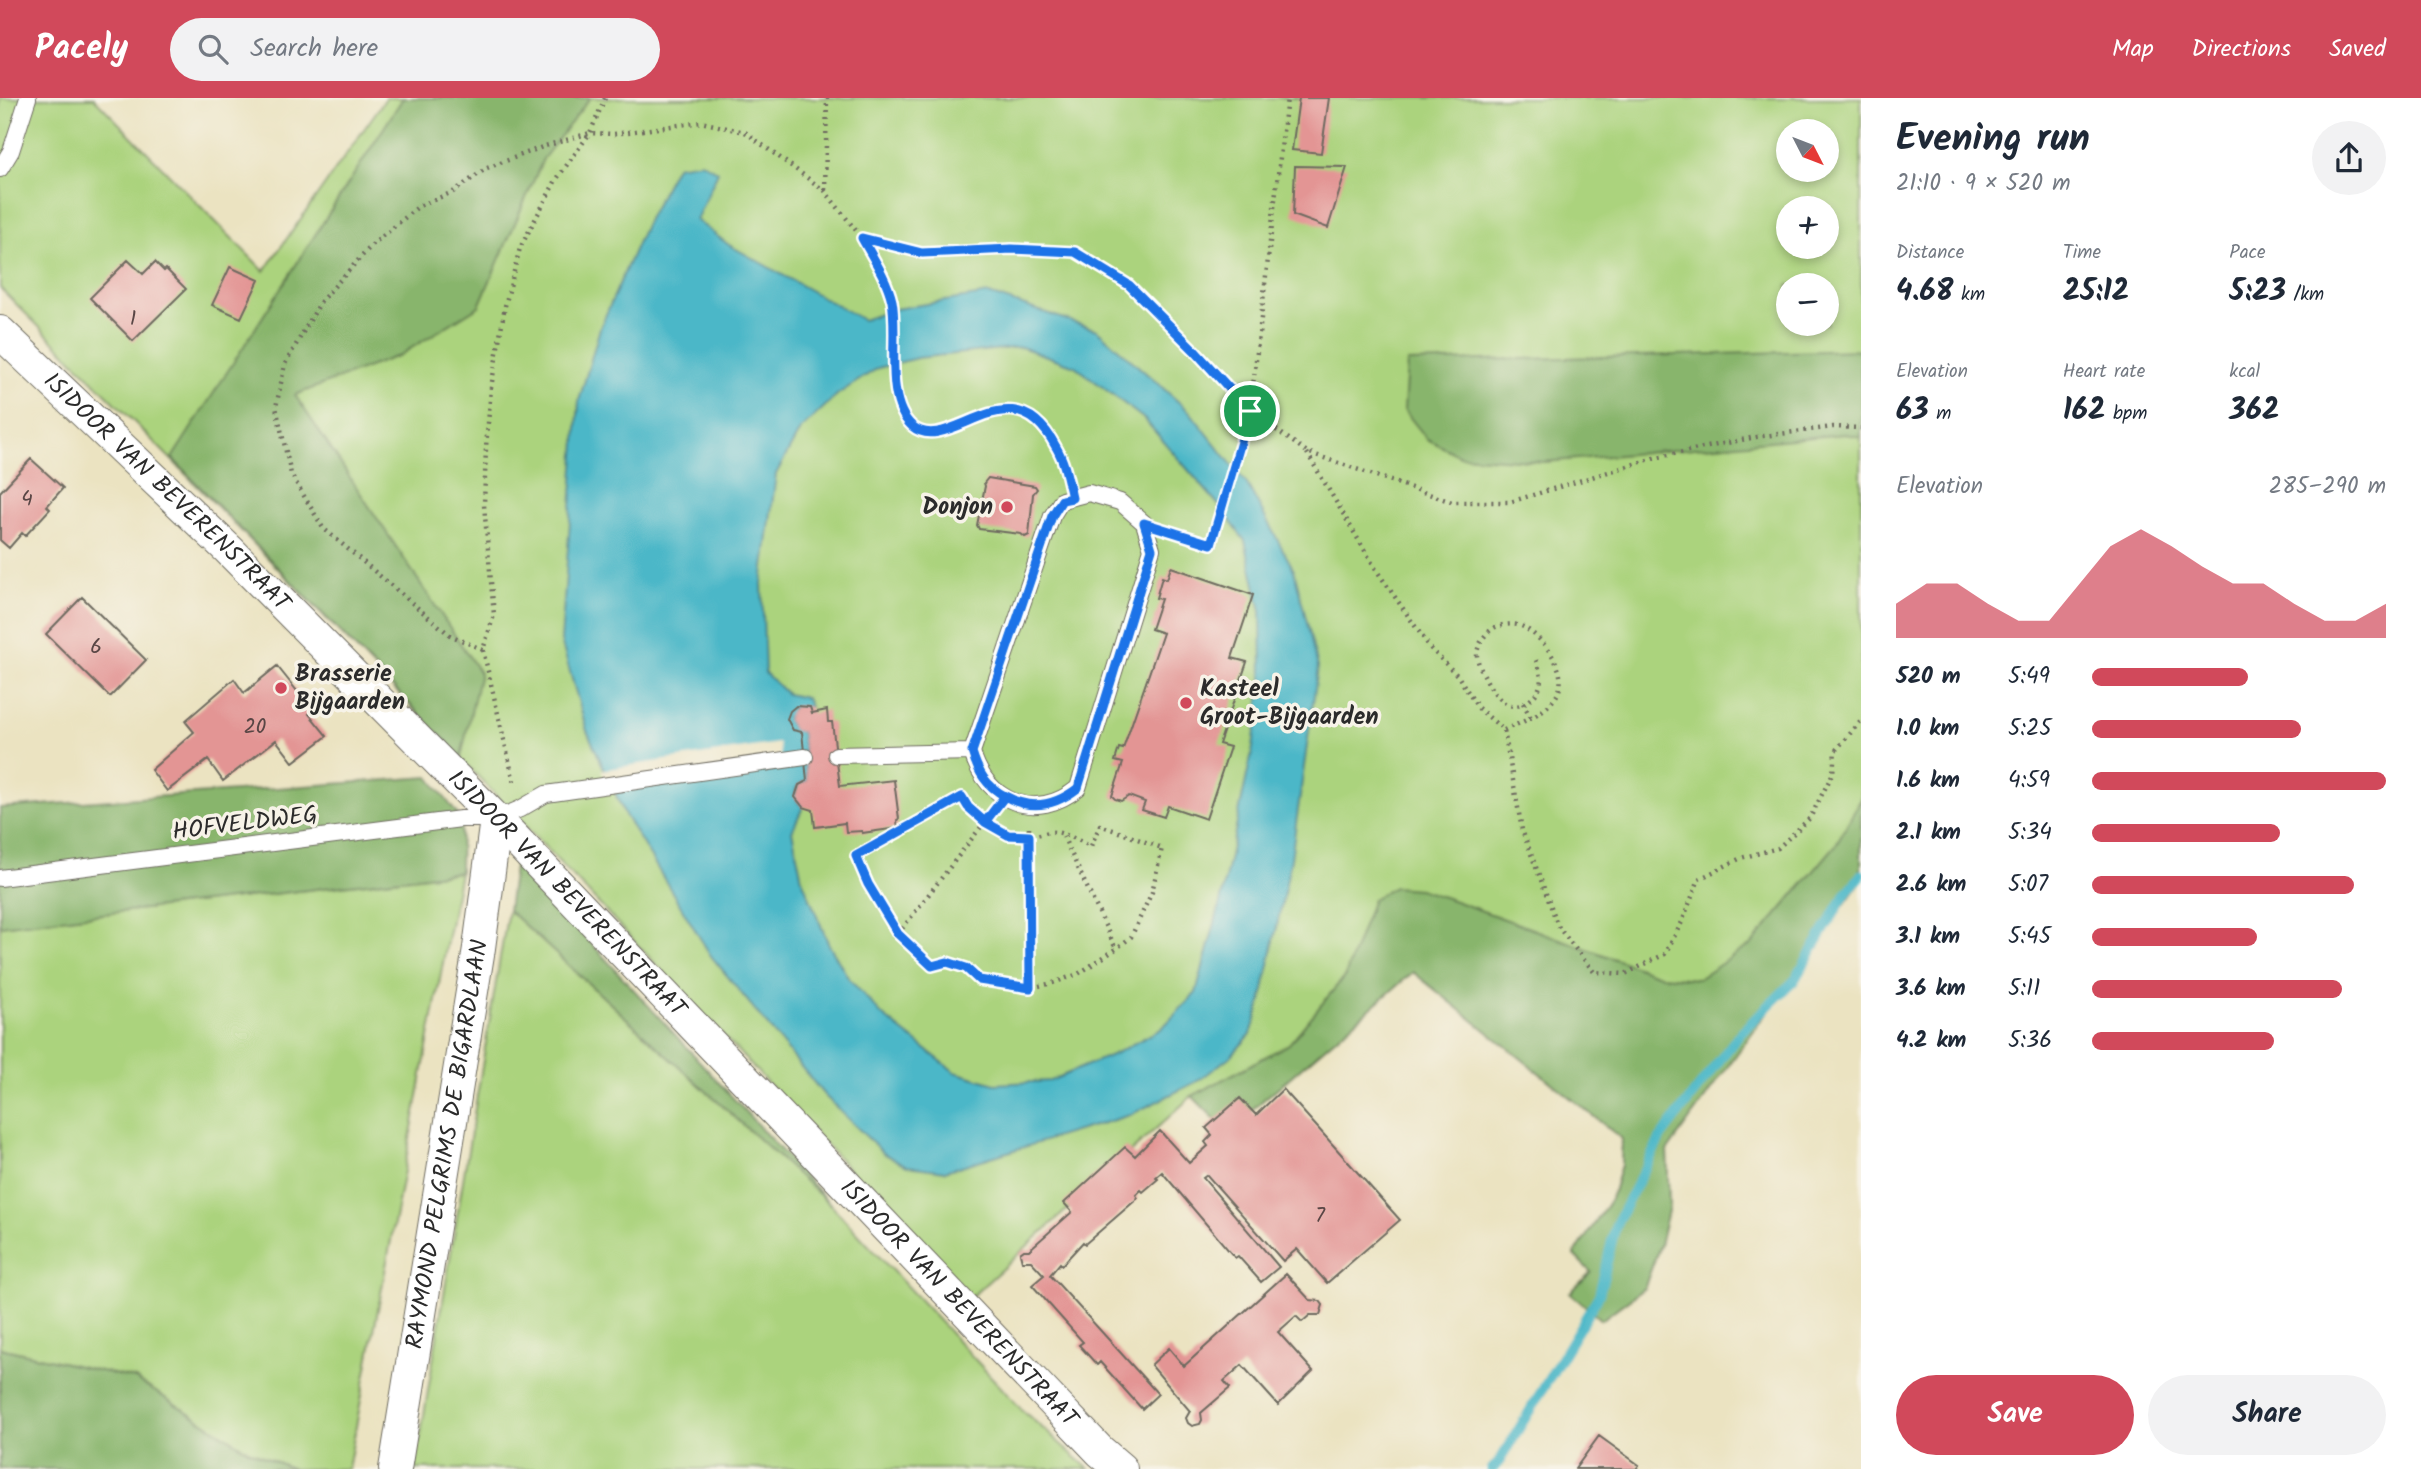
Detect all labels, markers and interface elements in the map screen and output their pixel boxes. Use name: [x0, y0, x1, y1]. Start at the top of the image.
search box: [170, 18, 660, 81]
text: Pacely: [35, 23, 128, 76]
text: Search here: [250, 28, 378, 70]
icon: search: [194, 30, 232, 68]
text: Map: [2112, 30, 2154, 69]
text: Directions: [2192, 30, 2291, 69]
text: Saved: [2329, 30, 2386, 69]
text: Evening run: [1896, 110, 2090, 170]
north arrow: [1776, 119, 1839, 182]
map controls: [1776, 119, 1839, 336]
button: share: [2312, 121, 2386, 195]
text: 21:10 · 9 × 520 m: [1896, 166, 2071, 202]
button: +: [1776, 196, 1839, 259]
text: Distance: [1896, 238, 1964, 268]
text: Time: [2063, 238, 2101, 268]
text: Pace: [2229, 238, 2266, 268]
text: 4.68: [1896, 268, 1953, 316]
text: 25:12: [2063, 268, 2129, 316]
text: 5:23: [2229, 268, 2286, 316]
button: −: [1776, 273, 1839, 336]
text: km: [1953, 280, 1985, 310]
text: /km: [2286, 280, 2324, 310]
house number: 1: [130, 303, 136, 336]
text: Elevation: [1896, 357, 1968, 387]
text: Heart rate: [2063, 357, 2145, 387]
text: kcal: [2229, 357, 2260, 387]
street label: ISIDOOR VAN BEVERENSTRAAT: [34, 363, 301, 623]
pin: [1220, 381, 1280, 441]
text: 63: [1896, 387, 1929, 435]
text: 162: [2063, 387, 2105, 435]
text: 362: [2229, 387, 2280, 435]
icon: arrive: [1231, 392, 1269, 430]
text: m: [1929, 399, 1951, 429]
text: bpm: [2105, 399, 2147, 429]
text: Elevation: [1896, 469, 1983, 505]
text: 285–290 m: [2269, 469, 2386, 505]
house number: 4: [21, 483, 33, 516]
place label: Donjon: [922, 488, 993, 527]
marker: Donjon: [999, 499, 1015, 515]
house number: 6: [90, 631, 102, 664]
place label: Brasserie Bijgaarden: [295, 655, 405, 722]
text: 520 m: [1896, 659, 1961, 695]
text: 5:49: [2008, 659, 2050, 695]
place label: Kasteel Groot-Bijgaarden: [1200, 670, 1379, 737]
marker: Brasserie Bijgaarden: [273, 680, 289, 696]
marker: Kasteel Groot-Bijgaarden: [1178, 695, 1194, 711]
house number: 20: [244, 711, 266, 744]
text: 1.0 km: [1896, 711, 1959, 747]
text: 5:25: [2008, 711, 2052, 747]
street label: ISIDOOR VAN BEVERENSTRAAT: [438, 761, 697, 1028]
text: 1.6 km: [1896, 763, 1960, 799]
text: 4:59: [2008, 763, 2050, 799]
street label: HOFVELDWEG: [170, 796, 320, 852]
text: 2.1 km: [1896, 815, 1961, 851]
text: 5:34: [2008, 815, 2052, 851]
text: 2.6 km: [1896, 867, 1966, 903]
text: 5:07: [2008, 867, 2048, 903]
text: 3.1 km: [1896, 919, 1960, 955]
text: 5:45: [2008, 919, 2051, 955]
street label: RAYMOND PELGRIMS DE BIGARDLAAN: [395, 937, 499, 1352]
text: 3.6 km: [1896, 971, 1966, 1007]
text: 5:11: [2008, 971, 2040, 1007]
text: 4.2 km: [1896, 1023, 1966, 1059]
text: 5:36: [2008, 1023, 2052, 1059]
street label: ISIDOOR VAN BEVERENSTRAAT: [830, 1170, 1089, 1438]
house number: 7: [1315, 1200, 1326, 1233]
button: Save: [1896, 1375, 2134, 1455]
button: Share: [2148, 1375, 2386, 1455]

